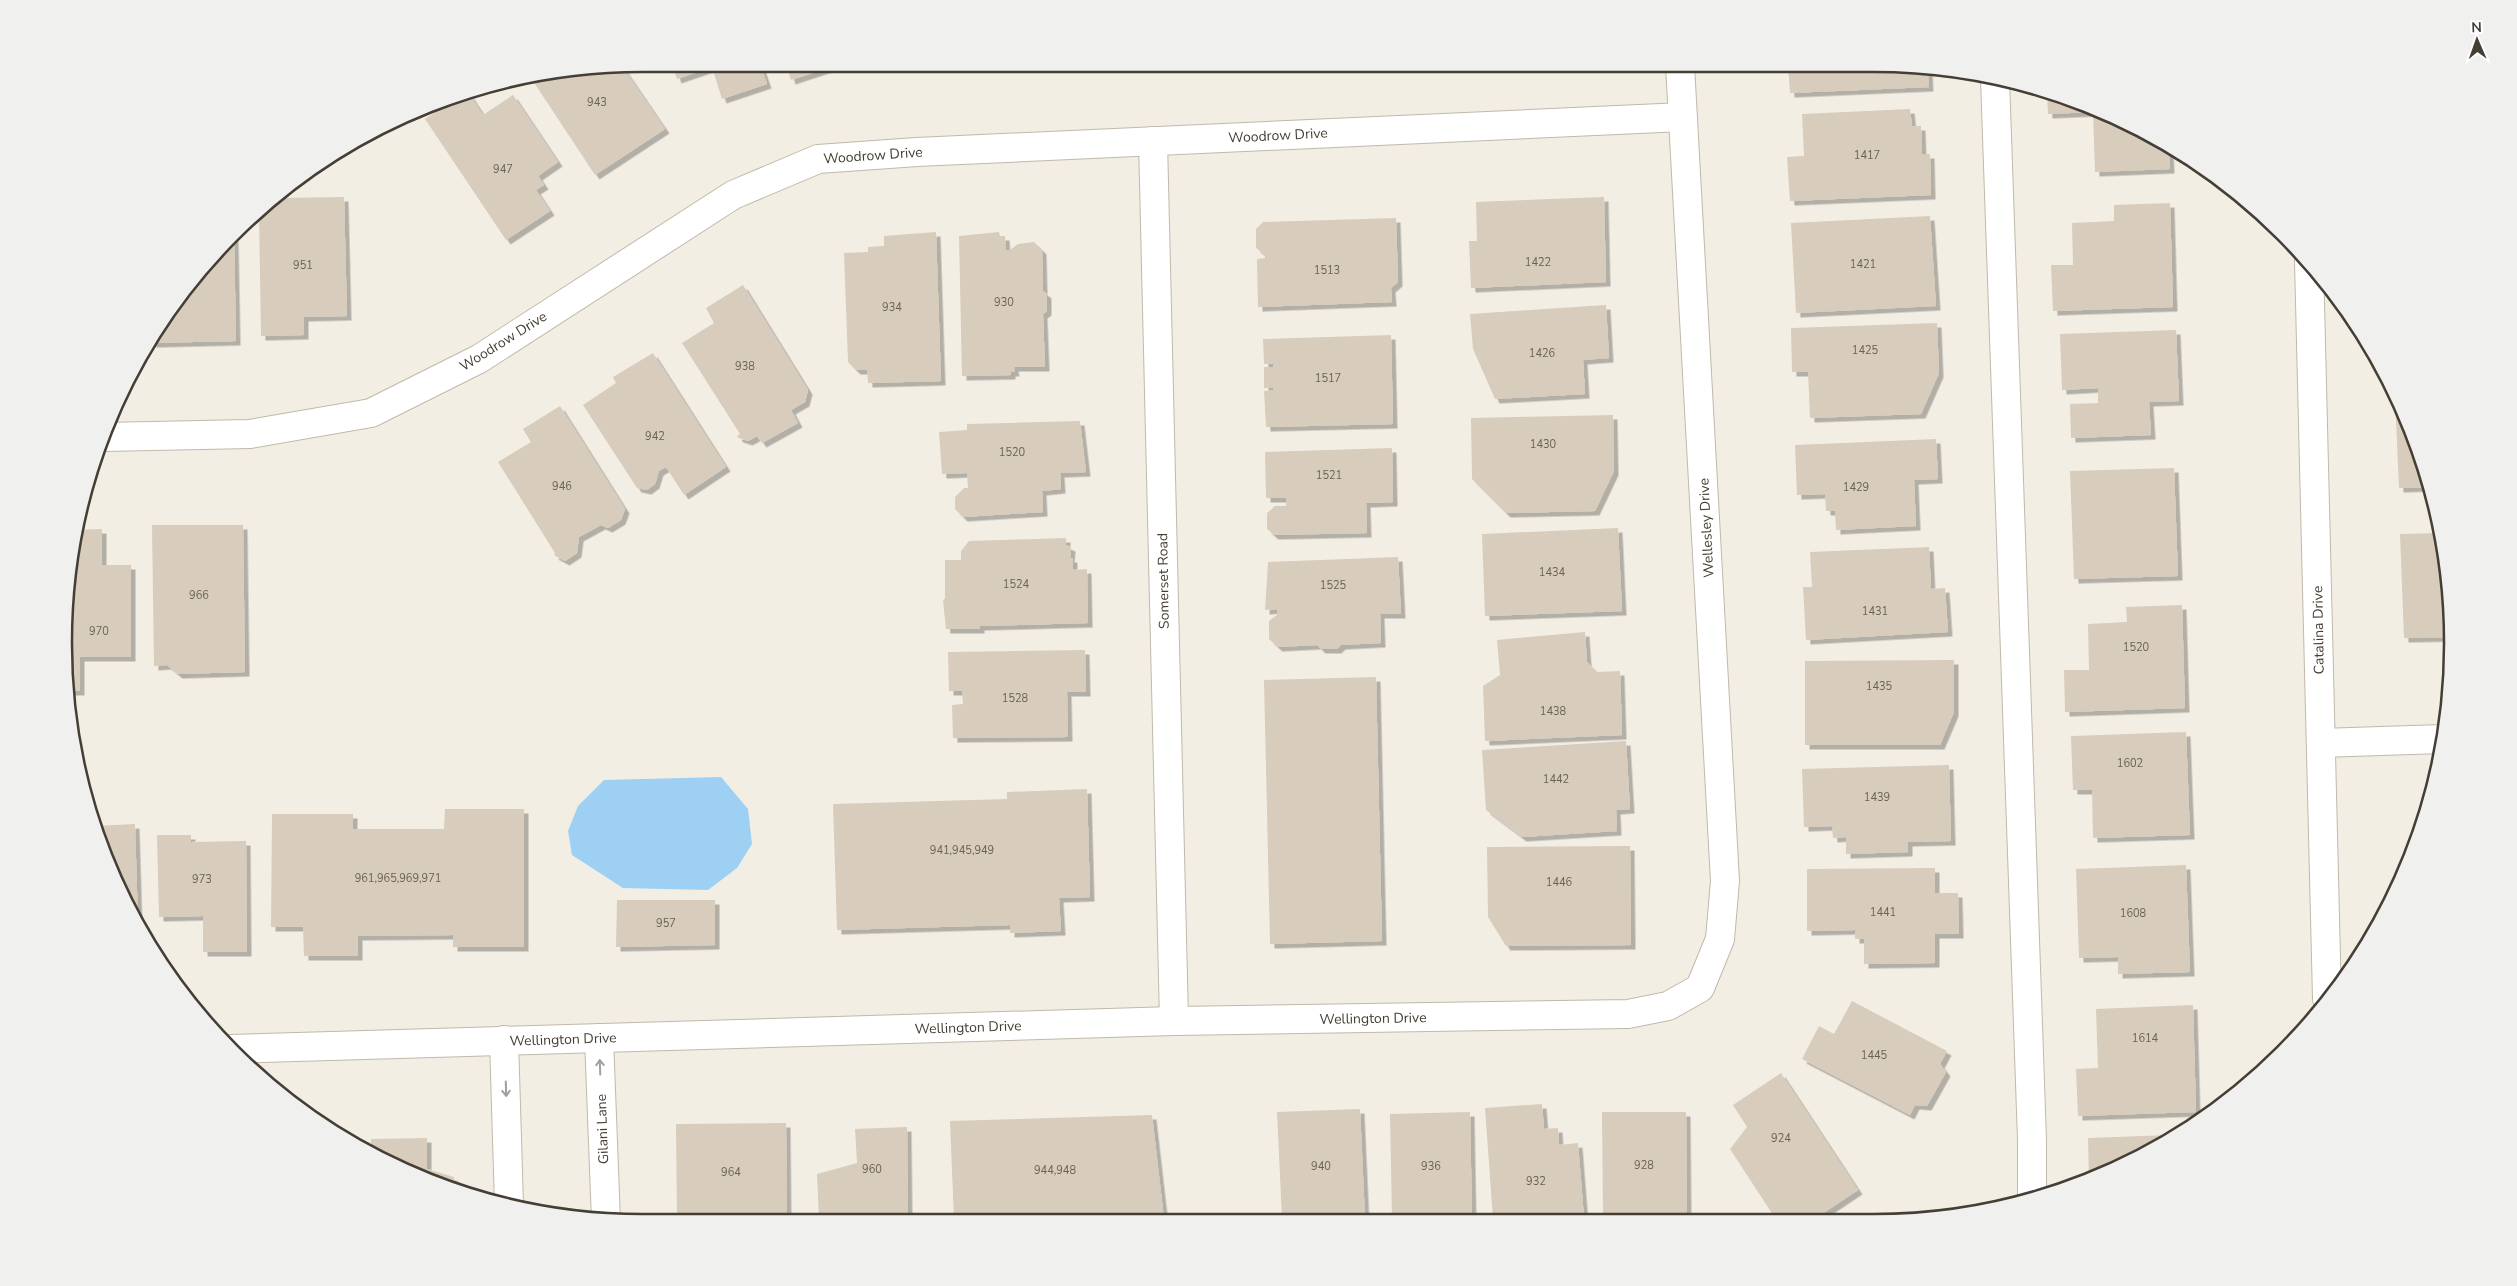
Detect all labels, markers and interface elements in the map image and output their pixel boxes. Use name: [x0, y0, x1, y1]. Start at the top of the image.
north arrow: [2452, 15, 2502, 65]
text: N: [2471, 18, 2482, 37]
house number: 943: [587, 95, 607, 110]
street label: Woodrow Drive: [1228, 123, 1328, 148]
street label: Woodrow Drive: [823, 143, 923, 168]
house number: 1417: [1854, 148, 1880, 163]
house number: 947: [493, 162, 513, 177]
house number: 1422: [1525, 255, 1551, 270]
house number: 1421: [1850, 257, 1876, 272]
house number: 951: [293, 258, 313, 273]
house number: 1513: [1314, 263, 1340, 278]
house number: 930: [994, 295, 1014, 310]
house number: 934: [882, 300, 902, 315]
street label: Woodrow Drive: [456, 307, 550, 376]
house number: 1425: [1852, 343, 1879, 358]
house number: 1426: [1529, 346, 1556, 361]
house number: 938: [735, 359, 755, 374]
house number: 1517: [1315, 371, 1341, 386]
house number: 942: [645, 429, 665, 444]
house number: 1430: [1530, 437, 1557, 452]
house number: 1520: [999, 445, 1026, 460]
house number: 1521: [1316, 468, 1342, 483]
street label: Wellesley Drive: [1694, 478, 1719, 578]
house number: 946: [552, 479, 572, 494]
house number: 1429: [1843, 480, 1869, 495]
street label: Somerset Road: [1153, 533, 1174, 629]
house number: 1434: [1539, 565, 1566, 580]
house number: 1524: [1003, 577, 1030, 592]
house number: 1525: [1320, 578, 1347, 593]
street label: Catalina Drive: [2308, 586, 2329, 674]
house number: 966: [189, 588, 209, 603]
house number: 1431: [1862, 604, 1888, 619]
house number: 970: [89, 624, 109, 639]
house number: 1520: [2123, 640, 2150, 655]
house number: 1435: [1866, 679, 1893, 694]
house number: 1528: [1002, 691, 1029, 706]
house number: 1438: [1540, 704, 1567, 719]
house number: 1602: [2117, 756, 2143, 771]
house number: 1442: [1543, 772, 1569, 787]
house number: 1439: [1864, 790, 1890, 805]
house number: 941,945,949: [930, 843, 994, 858]
house number: 961,965,969,971: [355, 871, 441, 886]
house number: 973: [192, 872, 212, 887]
house number: 1446: [1546, 875, 1573, 890]
house number: 1441: [1870, 905, 1896, 920]
house number: 1608: [2120, 906, 2147, 921]
house number: 957: [656, 916, 676, 931]
street label: Wellington Drive: [1319, 1008, 1427, 1029]
street label: Wellington Drive: [914, 1016, 1022, 1039]
street label: Wellington Drive: [509, 1028, 617, 1051]
house number: 1614: [2132, 1031, 2159, 1046]
house number: 1445: [1861, 1048, 1888, 1063]
one-way arrow: [595, 1060, 605, 1076]
one-way arrow: [501, 1081, 510, 1097]
street label: Gilani Lane: [592, 1094, 613, 1164]
house number: 924: [1771, 1131, 1791, 1146]
house number: 928: [1634, 1158, 1654, 1173]
house number: 940: [1311, 1159, 1331, 1174]
house number: 936: [1421, 1159, 1441, 1174]
house number: 960: [862, 1162, 882, 1177]
house number: 944,948: [1034, 1163, 1076, 1178]
house number: 964: [721, 1165, 741, 1180]
house number: 932: [1526, 1174, 1546, 1189]

